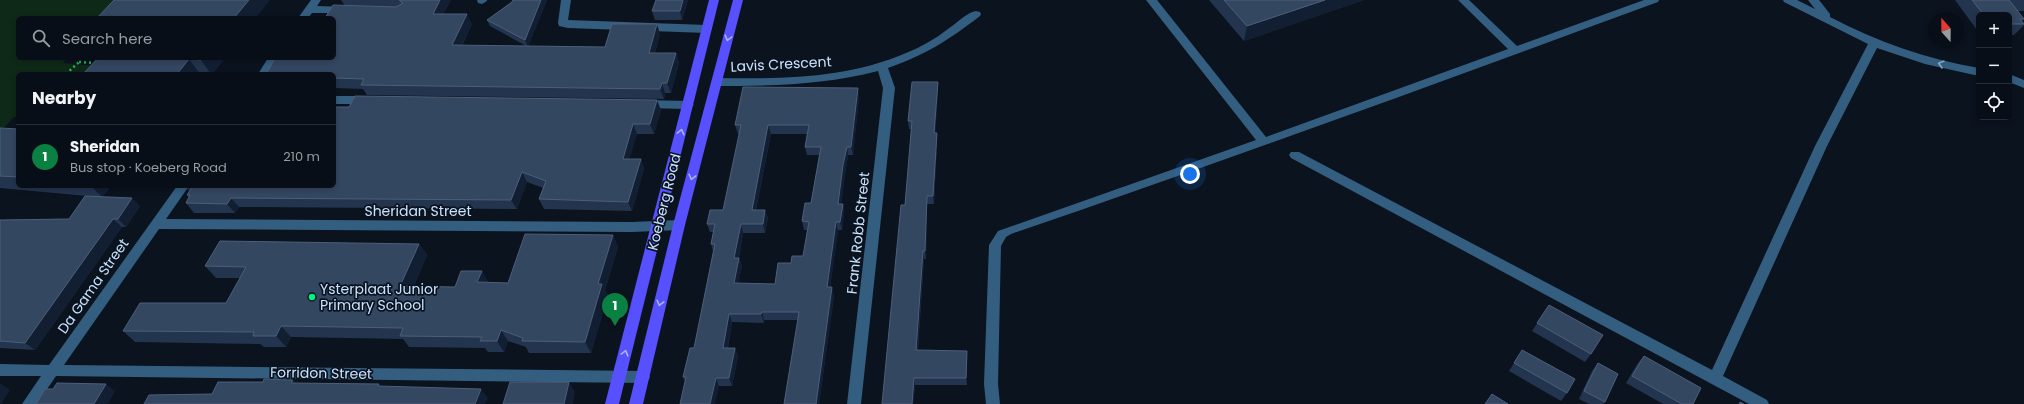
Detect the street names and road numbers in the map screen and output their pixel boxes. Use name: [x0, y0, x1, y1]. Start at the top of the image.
street label: Lavis Crescent: [730, 51, 832, 77]
street label: Koeberg Road: [642, 152, 686, 252]
street label: Frank Robb Street: [842, 171, 874, 295]
street label: Sheridan Street: [364, 201, 472, 221]
street label: Da Gama Street: [53, 234, 133, 338]
street label: Forridon Street: [270, 362, 372, 384]

